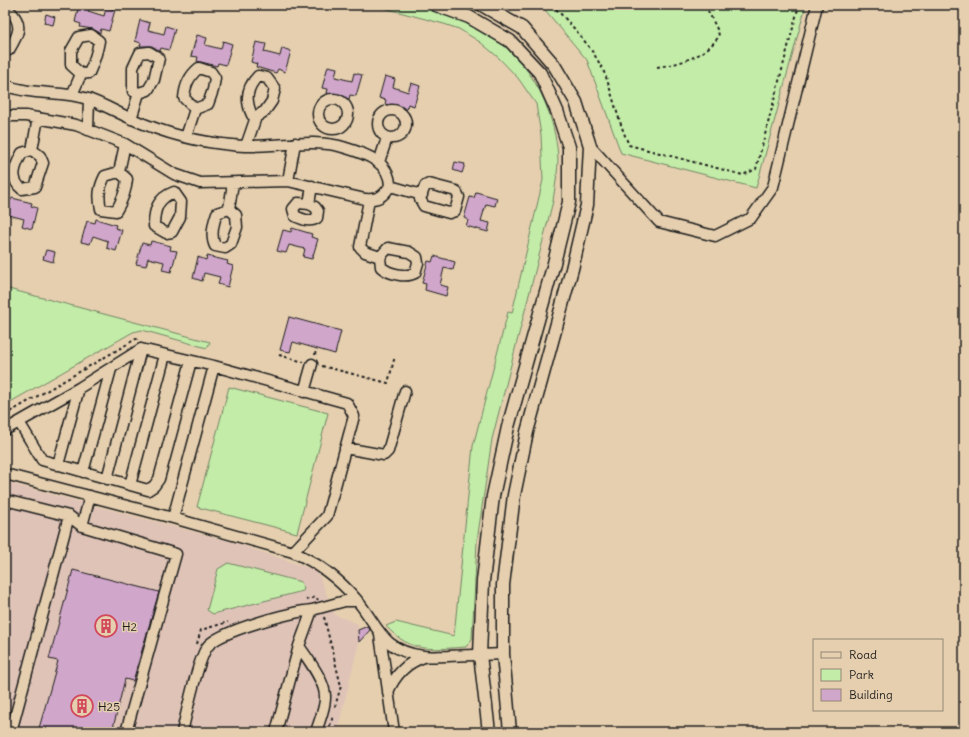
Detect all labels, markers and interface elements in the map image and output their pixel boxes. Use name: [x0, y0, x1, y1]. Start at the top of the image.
building icon: H2: [93, 613, 119, 639]
place label: H2: [122, 619, 138, 634]
legend: [813, 639, 943, 711]
text: Road: [849, 647, 877, 662]
text: Park: [849, 667, 874, 682]
text: Building: [849, 687, 893, 702]
building icon: H25: [69, 693, 95, 719]
place label: H25: [98, 699, 120, 714]

